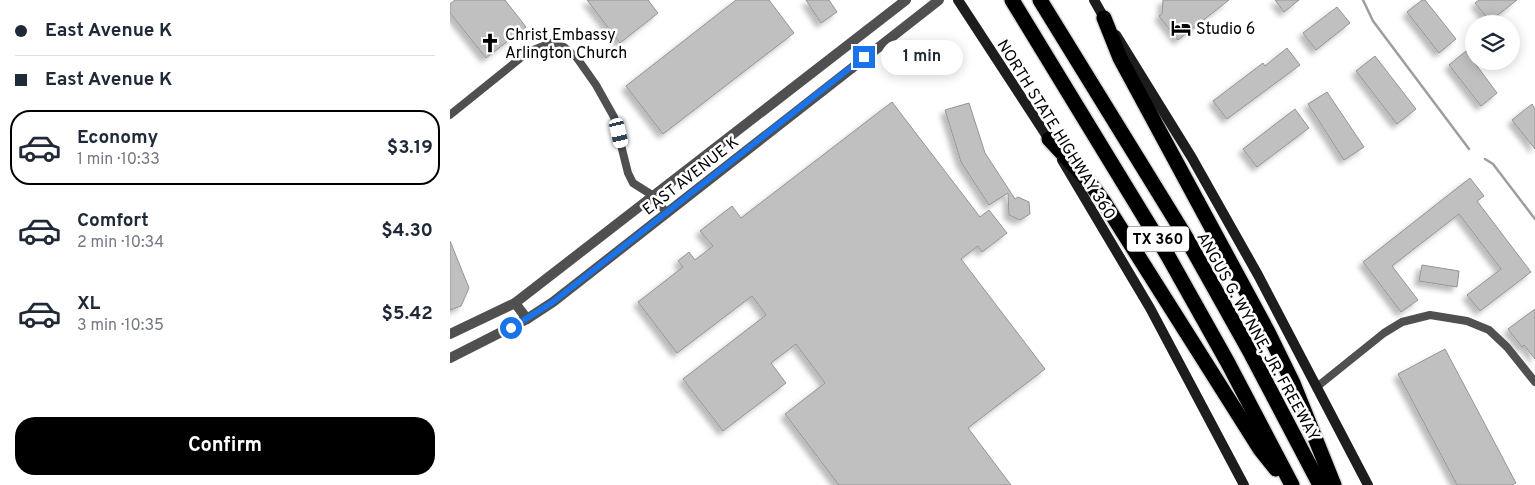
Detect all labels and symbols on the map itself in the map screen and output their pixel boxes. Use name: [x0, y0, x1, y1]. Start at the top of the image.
hotel icon: Studio 6: [1170, 17, 1192, 39]
place label: Studio 6: [1196, 20, 1255, 40]
place label: Christ Embassy Arlington Church: [505, 26, 627, 64]
church icon: Christ Embassy Arlington Church: [479, 32, 501, 54]
street label: NORTH STATE HIGHWAY 360: [992, 36, 1119, 224]
callout: 1 min: [882, 40, 964, 74]
route end: [853, 46, 875, 68]
car: [608, 117, 629, 149]
street label: EAST AVENUE K: [639, 133, 743, 220]
road number: TX 360: [1127, 226, 1189, 252]
street label: ANGUS G. WYNNE, JR. FREEWAY: [1191, 229, 1323, 445]
route start: [500, 317, 522, 339]

